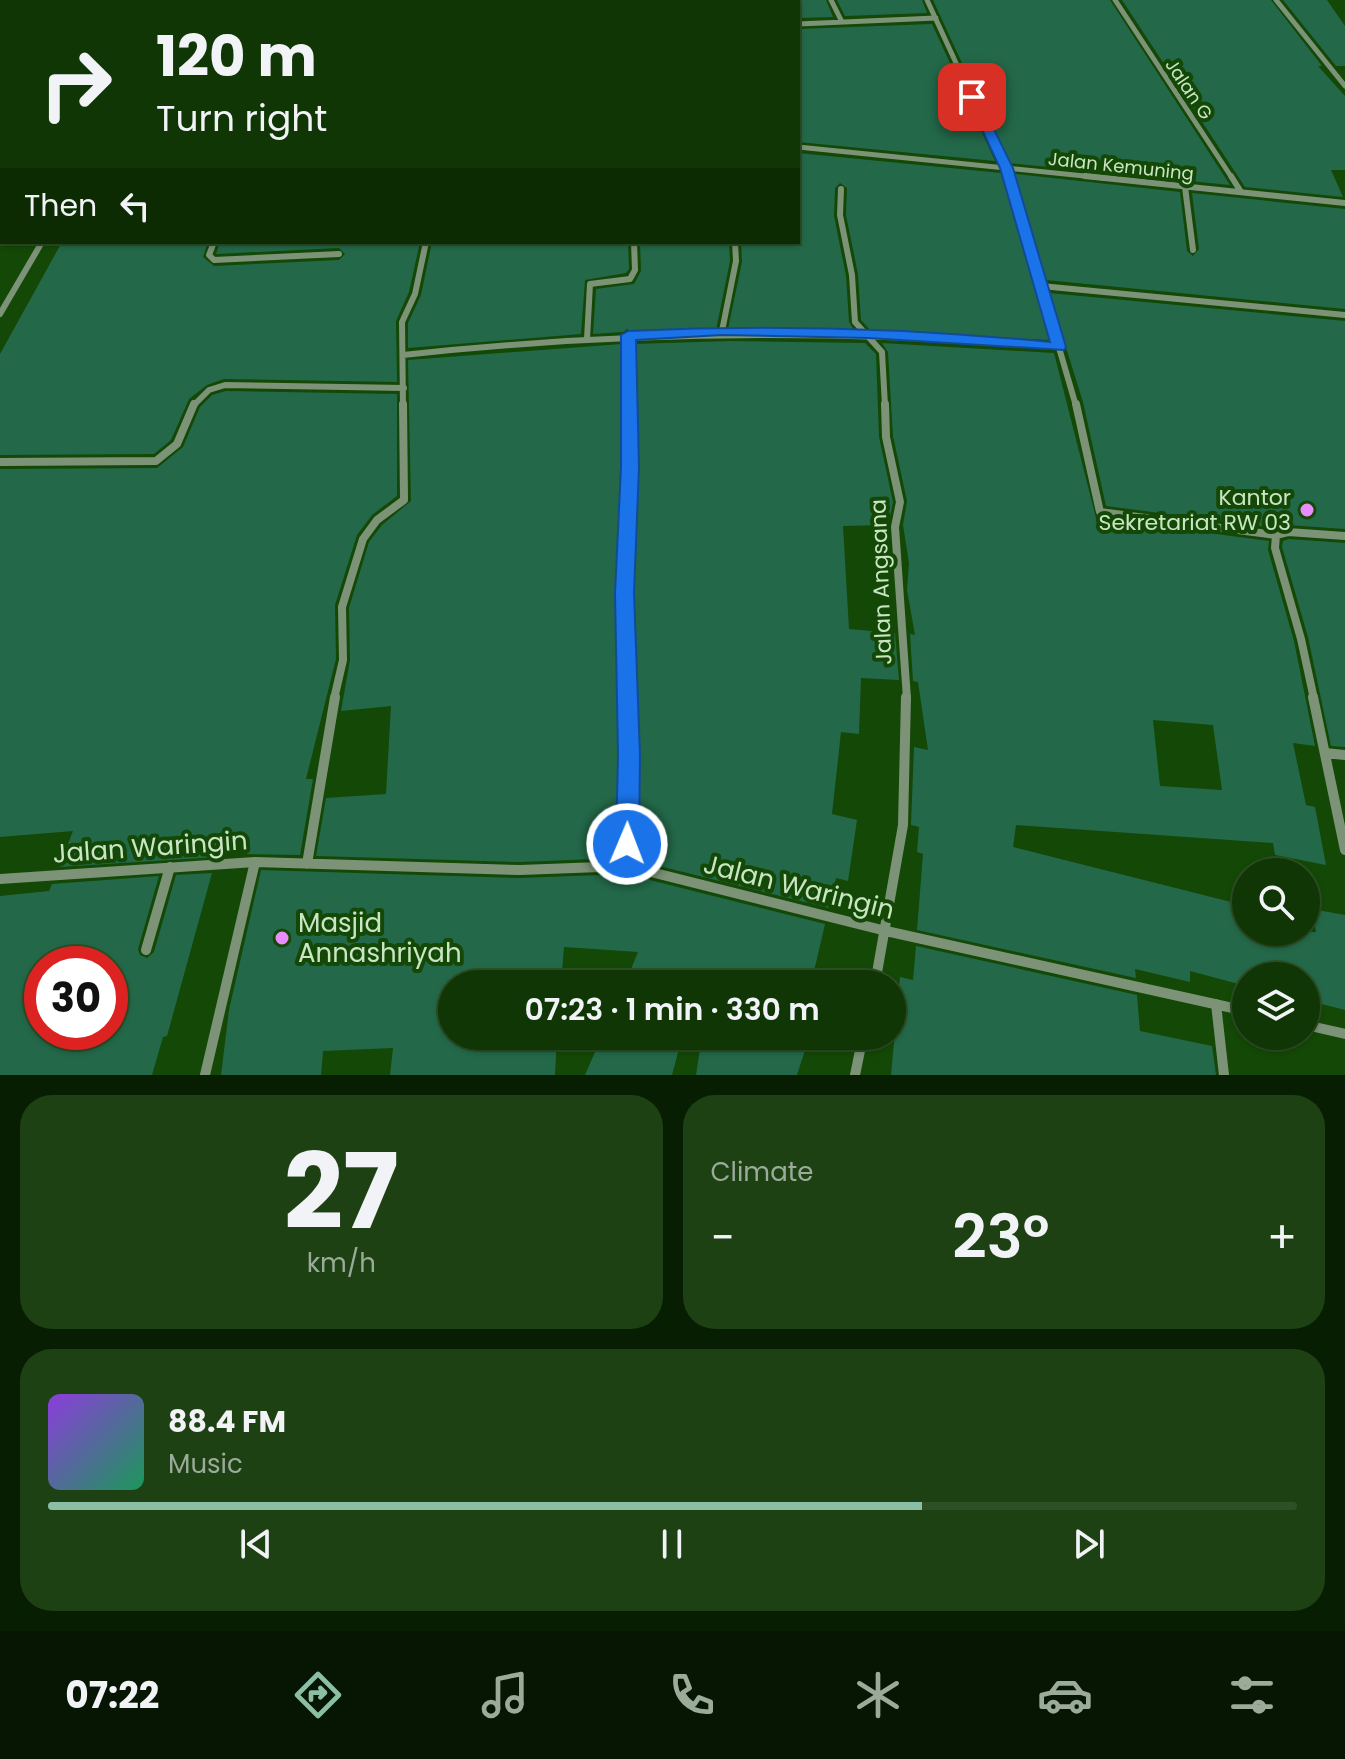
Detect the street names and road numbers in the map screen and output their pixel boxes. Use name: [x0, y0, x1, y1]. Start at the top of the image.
street label: Jalan G: [1159, 54, 1219, 124]
street label: Jalan Kemuning: [1047, 146, 1195, 186]
street label: Jalan Angsana: [863, 499, 899, 665]
street label: Jalan Waringin: [51, 822, 249, 872]
street label: Jalan Waringin: [700, 846, 898, 928]

